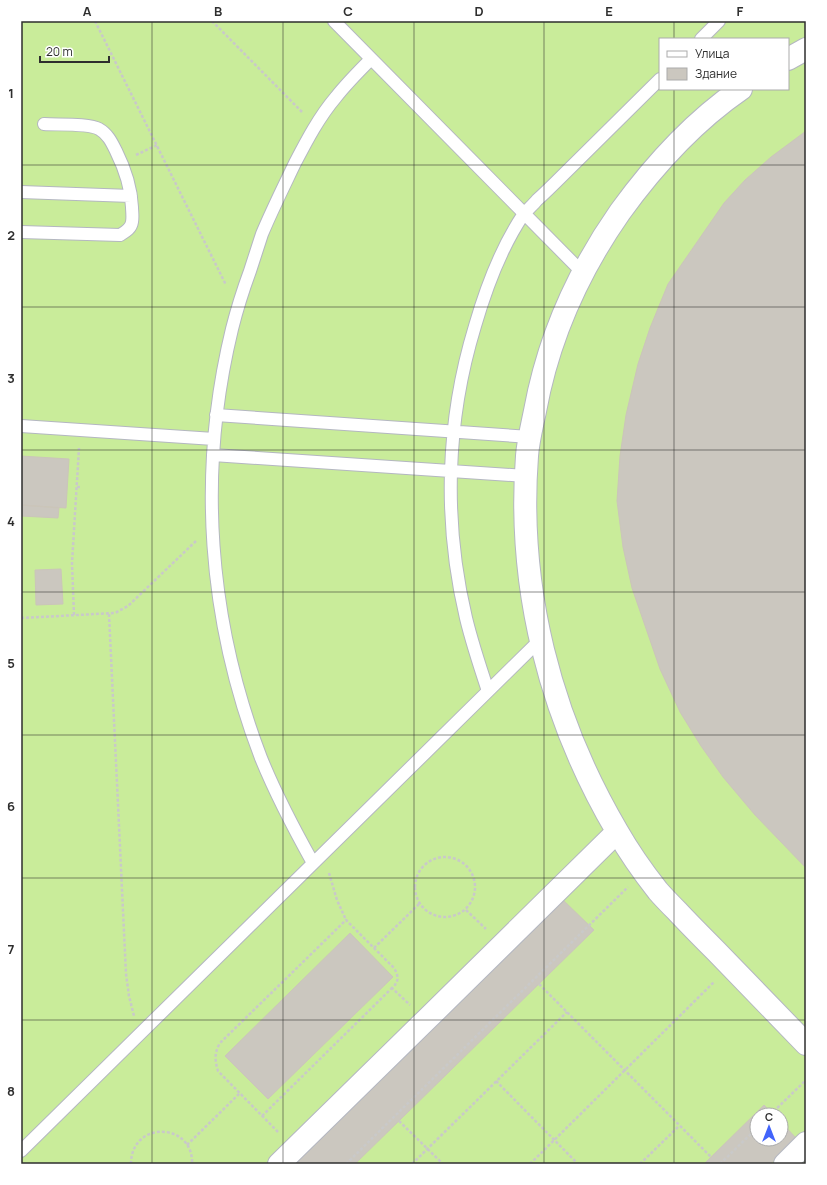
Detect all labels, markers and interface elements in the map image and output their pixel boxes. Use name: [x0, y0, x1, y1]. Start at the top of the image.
text: A: [83, 2, 92, 20]
text: B: [214, 2, 222, 20]
text: C: [343, 2, 353, 20]
text: D: [474, 2, 484, 20]
text: E: [605, 2, 613, 20]
text: F: [737, 2, 744, 20]
scale bar: [40, 38, 109, 64]
legend: [659, 38, 789, 90]
text: 20 m: [46, 43, 73, 60]
text: Улица: [695, 45, 729, 62]
text: Здание: [695, 65, 737, 82]
text: 1: [8, 84, 14, 102]
text: 2: [7, 226, 15, 244]
text: 3: [7, 369, 15, 387]
text: 4: [7, 512, 15, 530]
text: 5: [7, 654, 15, 672]
text: 6: [7, 797, 15, 815]
text: 7: [8, 940, 15, 958]
text: 8: [7, 1082, 15, 1100]
north arrow: [749, 1107, 789, 1147]
text: С: [765, 1109, 773, 1124]

